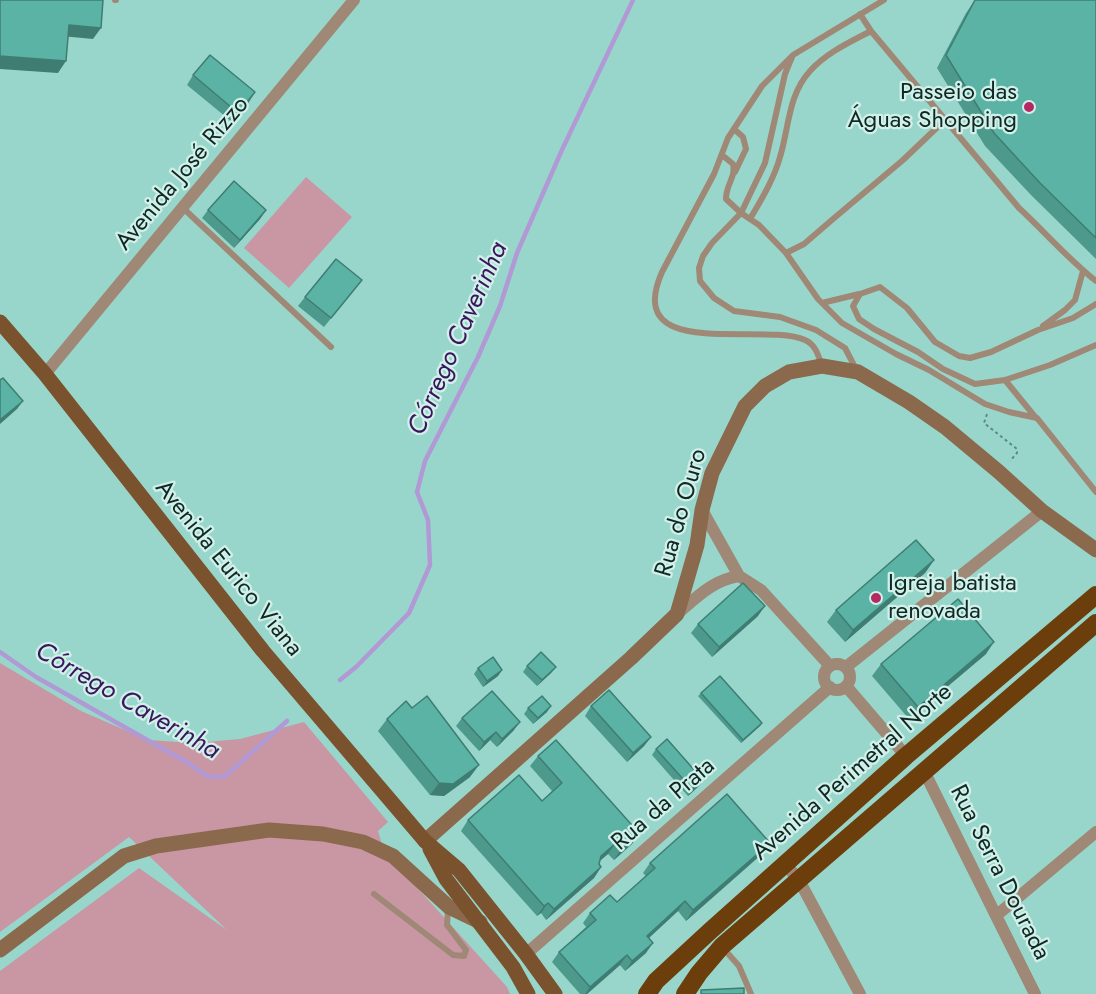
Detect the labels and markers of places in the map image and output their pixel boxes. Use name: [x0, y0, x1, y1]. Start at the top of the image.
place label: Passeio das Águas Shopping: [848, 79, 1017, 135]
marker: Passeio das Águas Shopping: [1022, 100, 1036, 114]
place label: Igreja batista renovada: [888, 570, 1017, 626]
marker: Igreja batista renovada: [869, 591, 883, 605]

